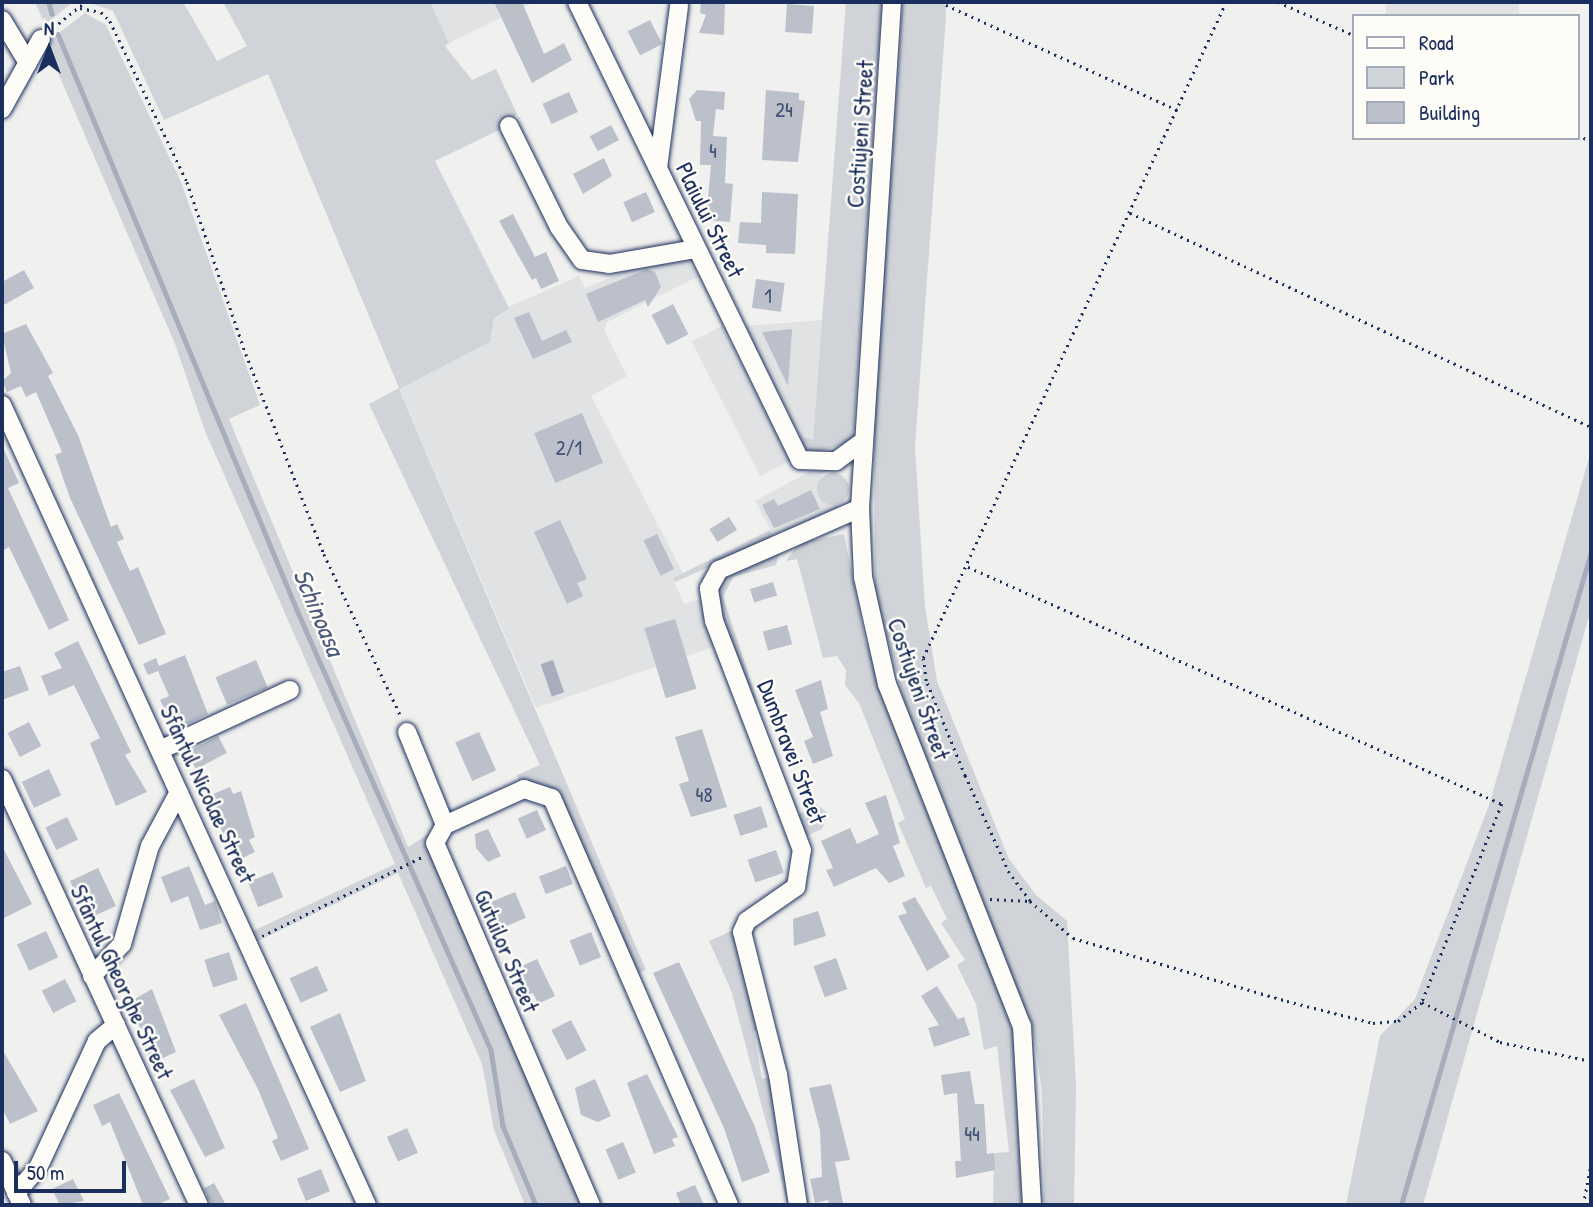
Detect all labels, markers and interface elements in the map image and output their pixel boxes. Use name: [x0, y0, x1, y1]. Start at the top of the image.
north arrow: [14, 14, 84, 84]
legend: [1352, 14, 1579, 140]
text: N: [44, 15, 54, 41]
text: Road: [1419, 28, 1453, 57]
street label: Costiujeni Street: [840, 59, 880, 209]
text: Park: [1419, 63, 1454, 92]
house number: 24: [775, 97, 793, 123]
text: Building: [1419, 98, 1480, 127]
house number: 4: [709, 138, 717, 164]
street label: Plaiului Street: [670, 157, 750, 283]
house number: 1: [764, 283, 772, 309]
house number: 2/1: [556, 435, 582, 461]
water label: Schinoasa: [287, 564, 351, 660]
street label: Costiujeni Street: [881, 614, 957, 764]
street label: Dumbravei Street: [751, 676, 833, 828]
street label: Sfântul Nicolae Street: [154, 700, 262, 888]
house number: 48: [696, 782, 712, 808]
street label: Sfântul Gheorghe Street: [64, 880, 180, 1084]
street label: Gutuilor Street: [468, 885, 546, 1017]
house number: 44: [964, 1121, 980, 1147]
scale bar: [18, 1148, 130, 1192]
text: 50 m: [27, 1158, 64, 1187]

